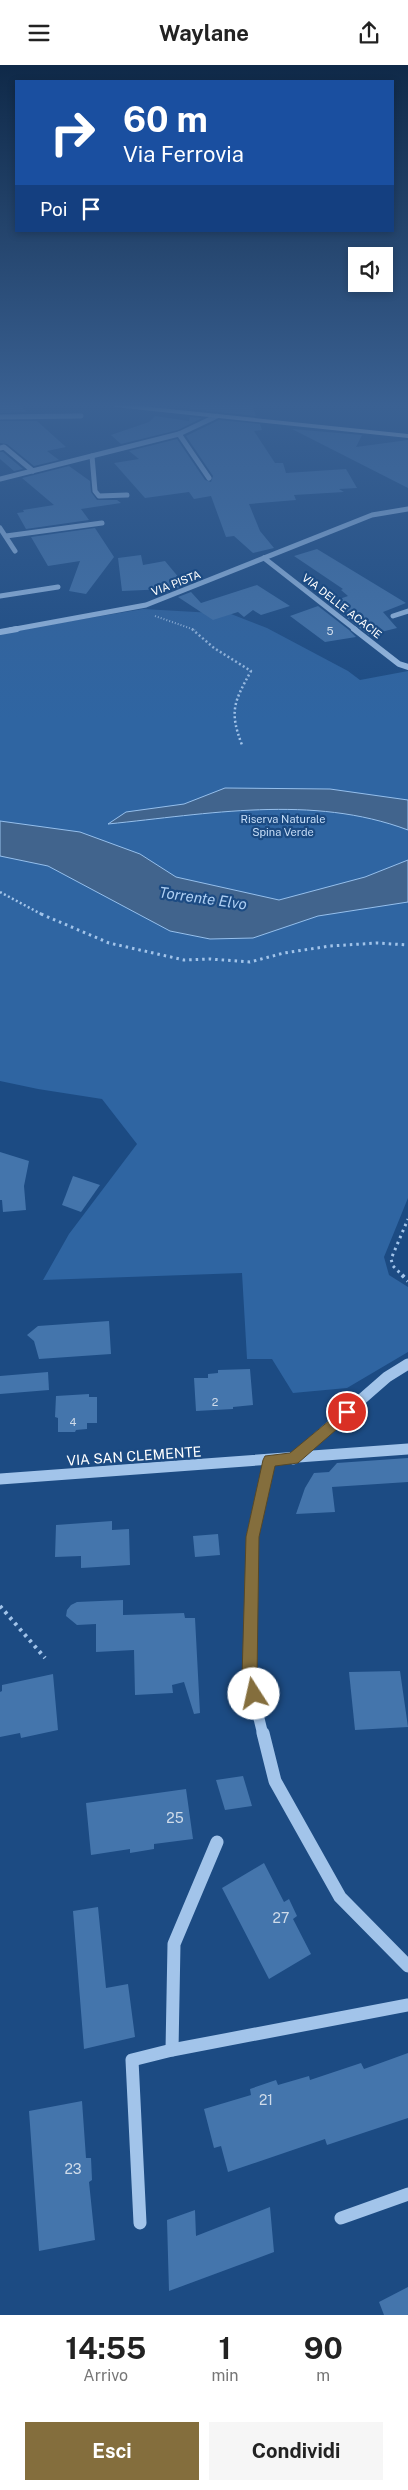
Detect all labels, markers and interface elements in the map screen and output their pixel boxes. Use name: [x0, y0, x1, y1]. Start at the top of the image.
icon: menu: [25, 19, 53, 47]
icon: share: [355, 19, 383, 47]
text: Waylane: [159, 20, 249, 46]
text: 60 m: [123, 99, 208, 140]
icon: right: [40, 100, 105, 165]
text: Via Ferrovia: [123, 141, 244, 167]
icon: arrive: [77, 195, 105, 223]
text: Poi: [40, 198, 67, 220]
map controls: [348, 247, 393, 292]
button: sound: [348, 247, 393, 292]
street label: VIA PISTA: [150, 568, 202, 598]
street label: VIA DELLE ACACIE: [300, 571, 384, 641]
house number: 5: [326, 625, 334, 637]
park label: Riserva Naturale Spina Verde: [241, 813, 325, 838]
water label: Torrente Elvo: [158, 883, 248, 913]
pin: [326, 1391, 368, 1433]
house number: 2: [212, 1396, 219, 1408]
icon: arrive: [333, 1398, 361, 1426]
house number: 4: [70, 1416, 77, 1428]
street label: VIA SAN CLEMENTE: [66, 1443, 202, 1469]
position arrow: [227, 1667, 279, 1719]
house number: 25: [166, 1810, 184, 1826]
house number: 27: [273, 1910, 289, 1926]
house number: 21: [259, 2092, 273, 2108]
house number: 23: [64, 2161, 82, 2177]
text: 14:55: [65, 2330, 146, 2366]
text: 1: [219, 2330, 231, 2366]
text: 90: [304, 2330, 343, 2366]
text: Arrivo: [83, 2366, 128, 2385]
text: min: [211, 2366, 239, 2385]
text: m: [316, 2366, 330, 2385]
button: Esci: [25, 2422, 199, 2480]
button: Condividi: [209, 2422, 383, 2480]

